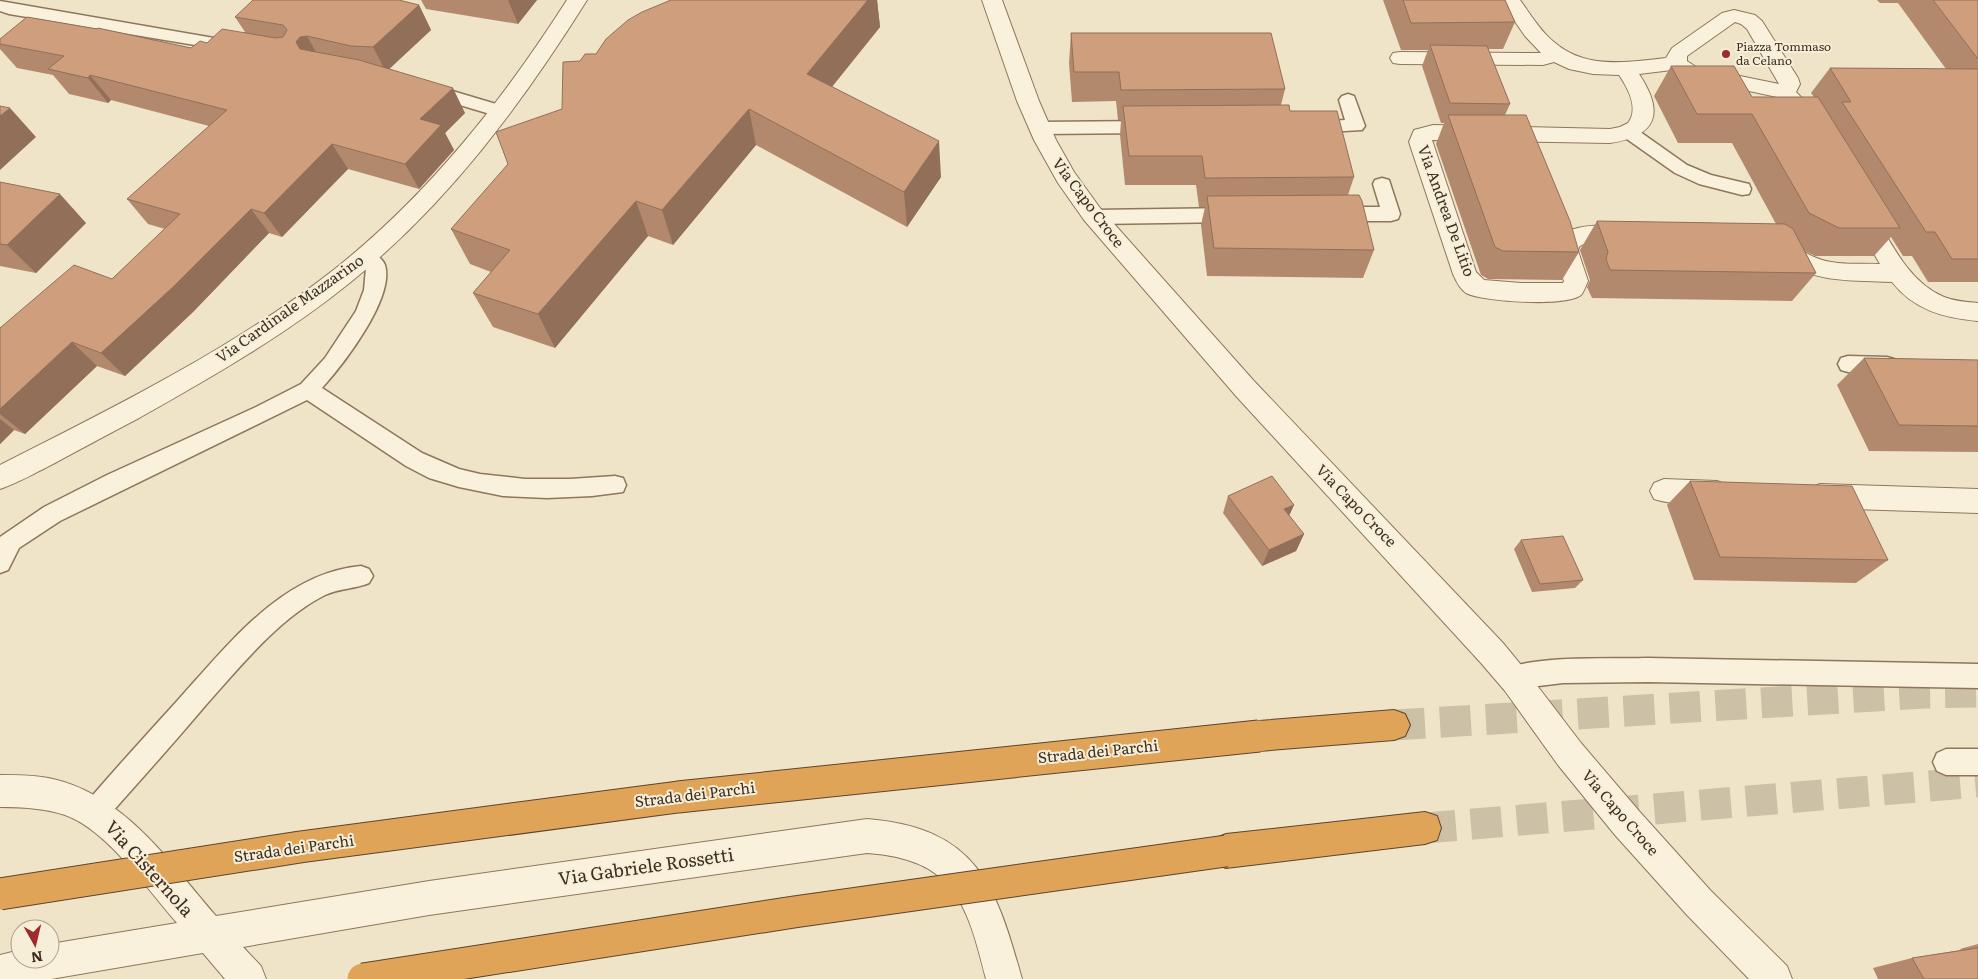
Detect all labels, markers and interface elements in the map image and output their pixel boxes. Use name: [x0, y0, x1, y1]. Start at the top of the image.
place label: Piazza Tommaso da Celano: [1736, 37, 1831, 69]
marker: Piazza Tommaso da Celano: [1720, 48, 1732, 60]
street label: Via Andrea De Litio: [1413, 141, 1482, 280]
street label: Via Capo Croce: [1048, 152, 1131, 252]
street label: Via Cardinale Mazzarino: [210, 248, 368, 368]
street label: Via Capo Croce: [1311, 458, 1403, 552]
street label: Strada dei Parchi: [1036, 733, 1159, 768]
street label: Via Capo Croce: [1577, 764, 1665, 860]
street label: Strada dei Parchi: [633, 775, 756, 812]
street label: Via Cisternola: [99, 814, 201, 922]
street label: Strada dei Parchi: [232, 828, 355, 867]
street label: Via Gabriele Rossetti: [556, 840, 735, 891]
north arrow: [10, 919, 60, 969]
text: N: [29, 947, 44, 969]

